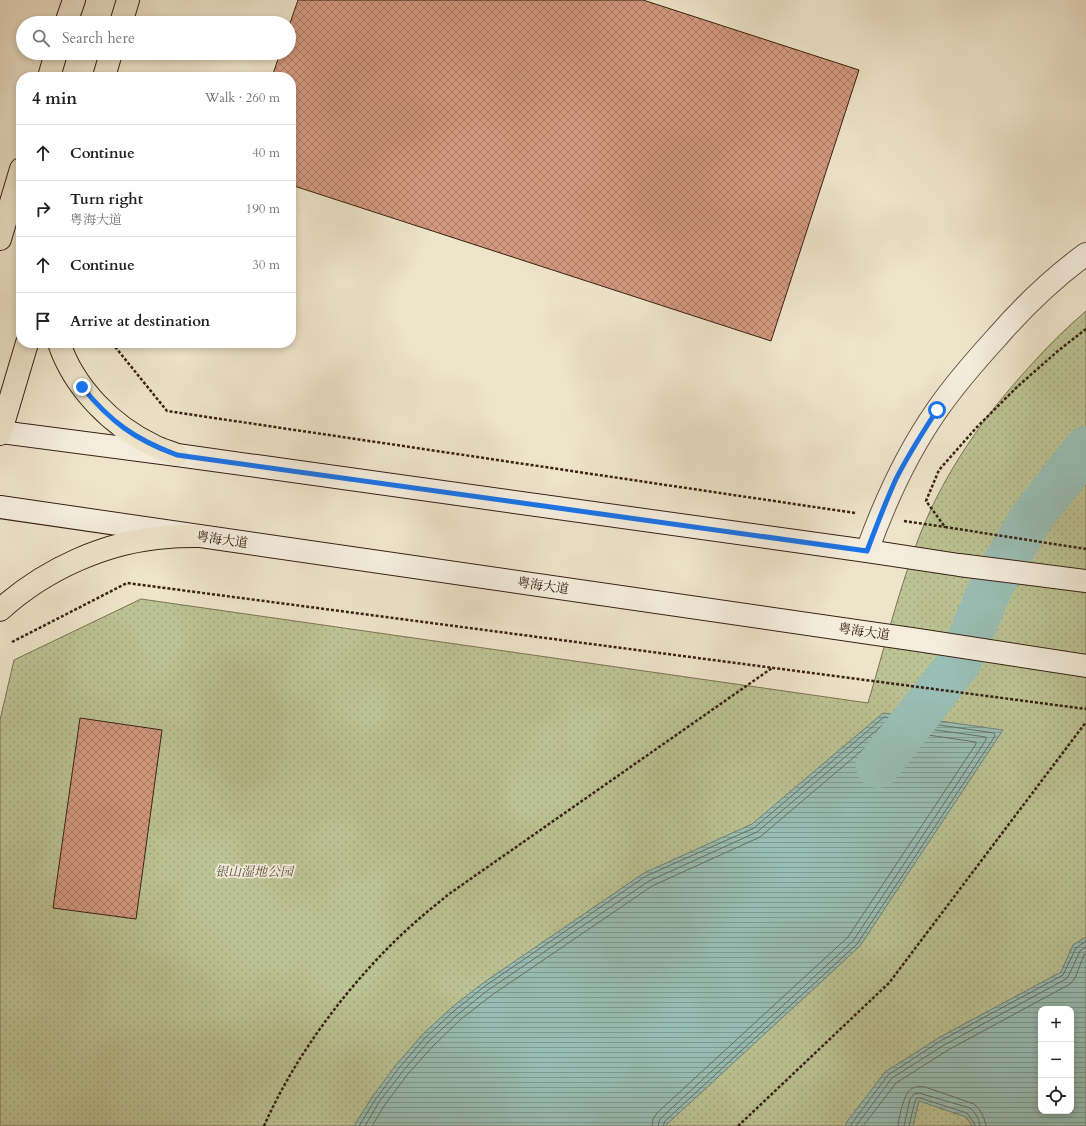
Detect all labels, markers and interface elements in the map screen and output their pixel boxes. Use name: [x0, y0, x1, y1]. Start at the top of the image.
search box: [16, 16, 296, 60]
icon: search: [30, 27, 52, 49]
text: Search here: [62, 28, 135, 48]
text: 4 min: [32, 87, 77, 110]
text: Walk · 260 m: [205, 89, 280, 107]
icon: ahead: [32, 142, 54, 164]
text: Continue: [70, 143, 135, 163]
text: 40 m: [252, 144, 280, 162]
text: Turn right: [70, 189, 143, 209]
icon: right: [32, 198, 54, 220]
text: 190 m: [246, 200, 280, 218]
text: 粤海大道: [70, 211, 122, 229]
icon: ahead: [32, 254, 54, 276]
text: Continue: [70, 255, 135, 275]
text: 30 m: [252, 256, 280, 274]
icon: arrive: [32, 310, 54, 332]
text: Arrive at destination: [70, 311, 210, 331]
route end: [73, 378, 91, 396]
route start: [928, 401, 946, 419]
street label: 粤海大道: [195, 527, 249, 553]
street label: 粤海大道: [516, 573, 570, 599]
street label: 粤海大道: [837, 619, 891, 645]
park label: 银山湿地公园: [215, 863, 295, 881]
map controls: [1038, 1006, 1074, 1114]
button: +: [1038, 1006, 1074, 1042]
button: −: [1038, 1042, 1074, 1078]
button: locate: [1038, 1078, 1074, 1114]

